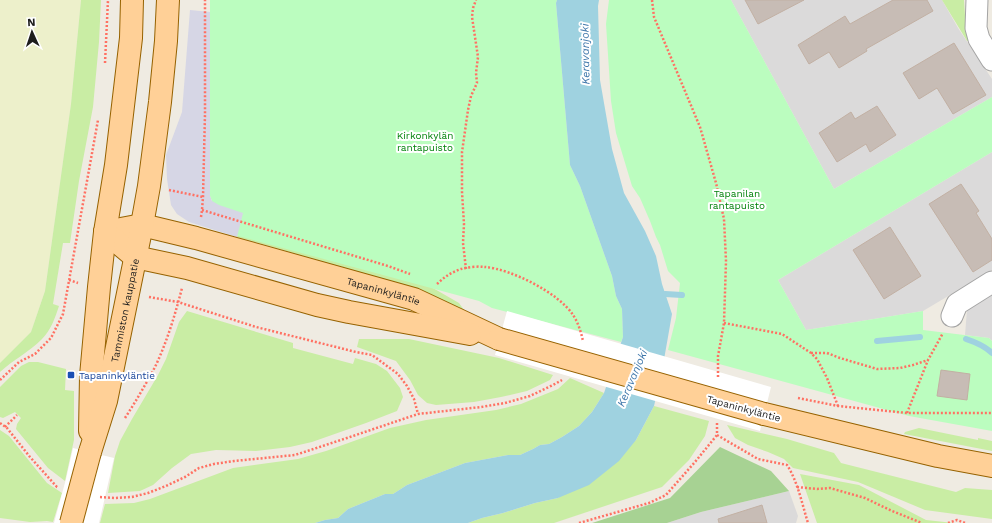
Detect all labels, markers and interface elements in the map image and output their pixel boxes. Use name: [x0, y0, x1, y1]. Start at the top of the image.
north arrow: [12, 12, 52, 52]
text: N: [27, 16, 36, 29]
water label: Keravanjoki: [578, 22, 593, 85]
park label: Kirkonkylän rantapuisto: [397, 130, 453, 153]
park label: Tapanilan rantapuisto: [709, 188, 765, 211]
street label: Tammiston kauppatie: [109, 257, 141, 363]
street label: Tapaninkyläntie: [345, 275, 422, 307]
water label: Keravanjoki: [615, 347, 651, 409]
marker: Tapaninkyläntie: [66, 370, 76, 380]
place label: Tapaninkyläntie: [79, 370, 155, 381]
street label: Tapaninkyläntie: [706, 393, 782, 424]

